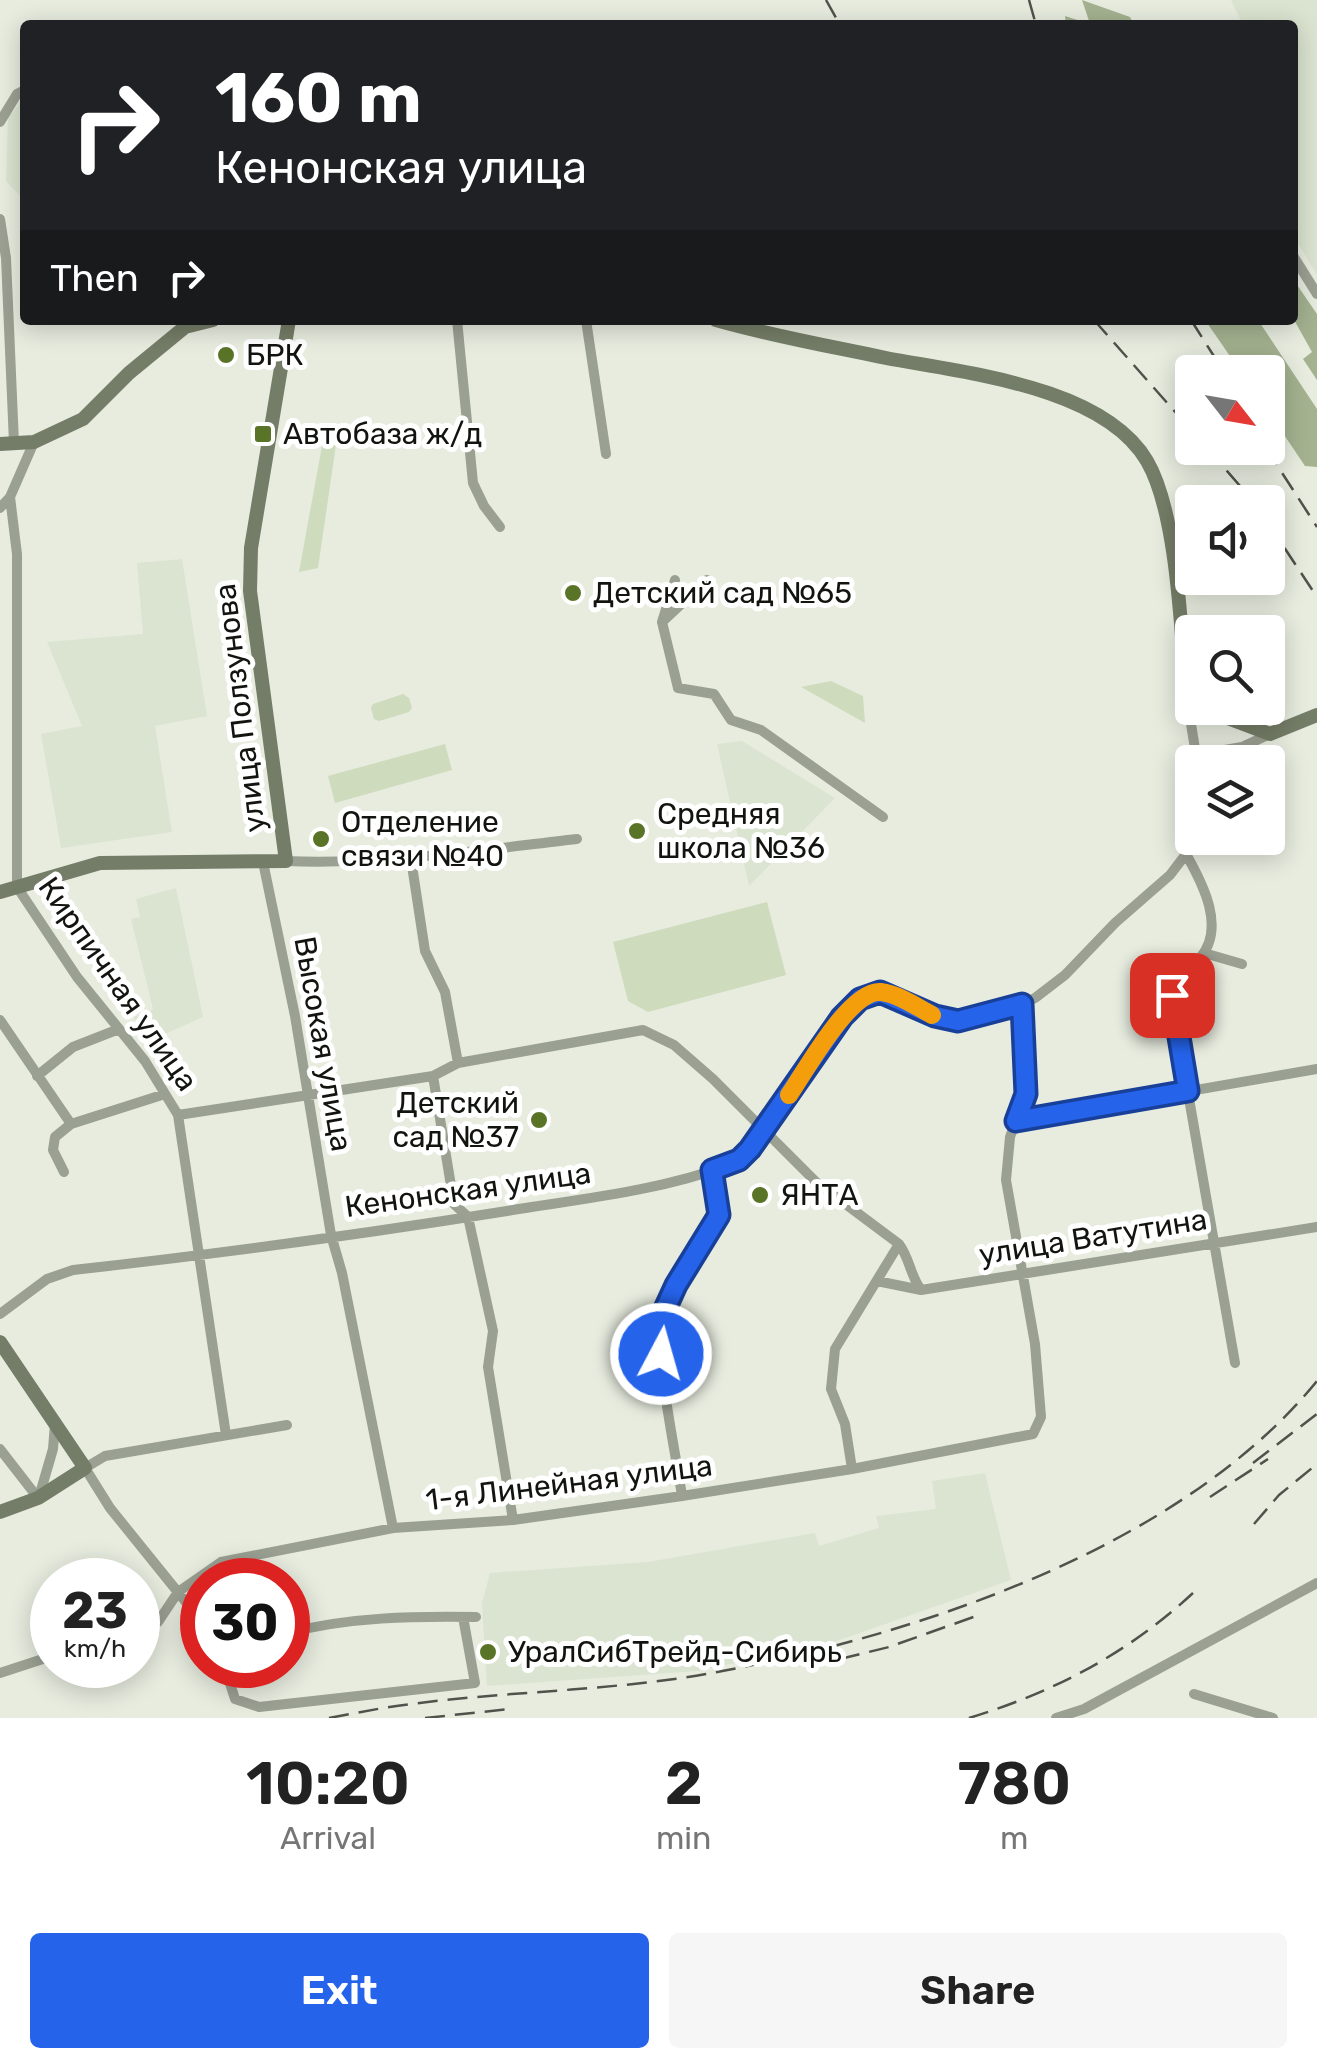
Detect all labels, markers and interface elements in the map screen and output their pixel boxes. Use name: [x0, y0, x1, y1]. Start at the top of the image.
text: 160 m: [215, 57, 422, 140]
icon: right: [50, 60, 180, 190]
text: Кенонская улица: [215, 141, 587, 194]
icon: right: [159, 250, 214, 305]
text: Then: [50, 255, 139, 301]
place label: БРК: [246, 337, 304, 373]
marker: БРК: [215, 344, 237, 366]
north arrow: [1175, 355, 1285, 465]
map controls: [1175, 355, 1285, 855]
place label: Автобаза ж/д: [283, 416, 482, 452]
marker: Автобаза ж/д: [252, 423, 274, 445]
button: sound: [1175, 485, 1285, 595]
place label: Детский сад №65: [593, 575, 852, 611]
street label: улица Ползунова: [207, 582, 273, 834]
marker: Детский сад №65: [562, 582, 584, 604]
button: search: [1175, 615, 1285, 725]
button: layers: [1175, 745, 1285, 855]
place label: Средняя школа №36: [657, 796, 825, 866]
place label: Отделение связи №40: [341, 804, 504, 874]
marker: Средняя школа №36: [626, 820, 648, 842]
marker: Отделение связи №40: [310, 828, 332, 850]
street label: Кирпичная улица: [31, 870, 205, 1098]
street label: Высокая улица: [286, 934, 360, 1154]
pin: [1130, 953, 1215, 1038]
icon: arrive: [1145, 968, 1200, 1023]
place label: Детский сад №37: [392, 1085, 519, 1155]
marker: Детский сад №37: [528, 1109, 550, 1131]
street label: Кенонская улица: [343, 1155, 593, 1225]
place label: ЯНТА: [780, 1177, 859, 1213]
marker: ЯНТА: [749, 1184, 771, 1206]
street label: улица Ватутина: [976, 1201, 1210, 1273]
position arrow: [609, 1302, 713, 1406]
street label: 1-я Линейная улица: [424, 1448, 714, 1518]
speed limit sign: 30: [180, 1558, 310, 1688]
text: 23: [62, 1581, 128, 1641]
text: km/h: [64, 1634, 126, 1663]
place label: УралСибТрейд-Сибирь: [508, 1634, 842, 1670]
marker: УралСибТрейд-Сибирь: [477, 1641, 499, 1663]
text: 10:20: [246, 1748, 410, 1819]
text: 2: [665, 1748, 703, 1819]
text: 780: [957, 1748, 1071, 1819]
text: Arrival: [280, 1819, 376, 1857]
text: min: [656, 1819, 711, 1857]
text: m: [1000, 1819, 1028, 1857]
button: Exit: [30, 1933, 649, 2048]
button: Share: [669, 1933, 1287, 2048]

